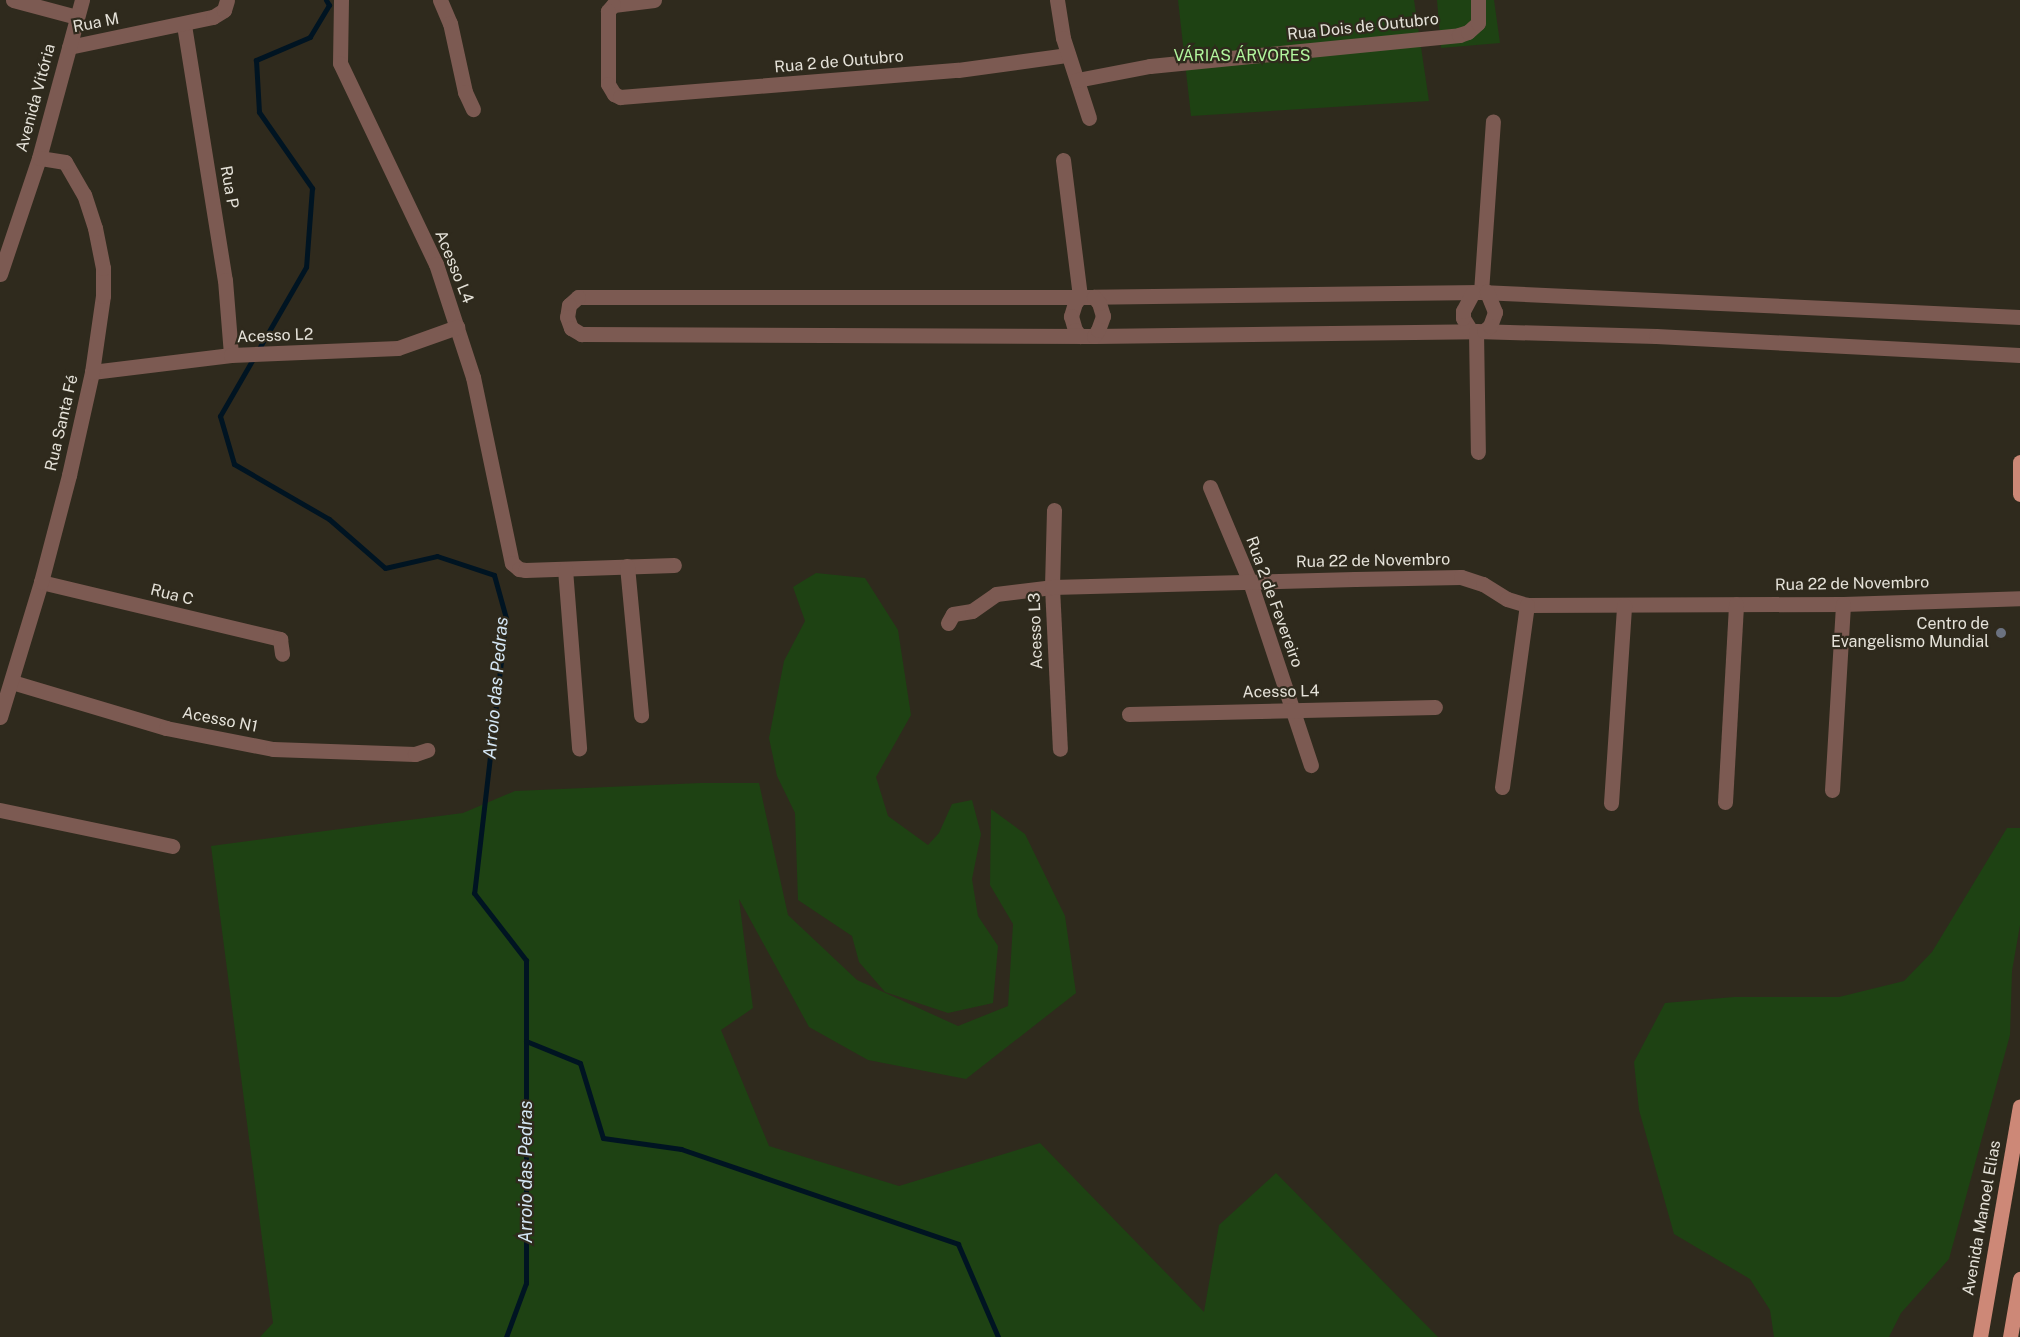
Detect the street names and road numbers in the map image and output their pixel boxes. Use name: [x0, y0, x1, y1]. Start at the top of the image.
street label: Rua M: [71, 9, 121, 37]
street label: Rua Dois de Outubro: [1286, 9, 1440, 45]
street label: Avenida Vitória: [12, 42, 60, 154]
street label: Rua 2 de Outubro: [773, 47, 905, 77]
street label: Rua P: [216, 164, 242, 210]
street label: Acesso L4: [431, 228, 477, 306]
street label: Acesso L2: [236, 325, 314, 347]
street label: Rua Santa Fé: [42, 373, 82, 473]
street label: Rua 2 de Fevereiro: [1241, 534, 1307, 670]
street label: Rua 22 de Novembro: [1296, 550, 1450, 572]
street label: Rua 22 de Novembro: [1775, 573, 1929, 595]
street label: Rua C: [148, 580, 196, 610]
street label: Acesso L3: [1025, 592, 1047, 670]
street label: Acesso L4: [1242, 682, 1320, 702]
street label: Acesso N1: [181, 703, 259, 737]
street label: Avenida Manoel Elias: [1959, 1139, 2005, 1297]

